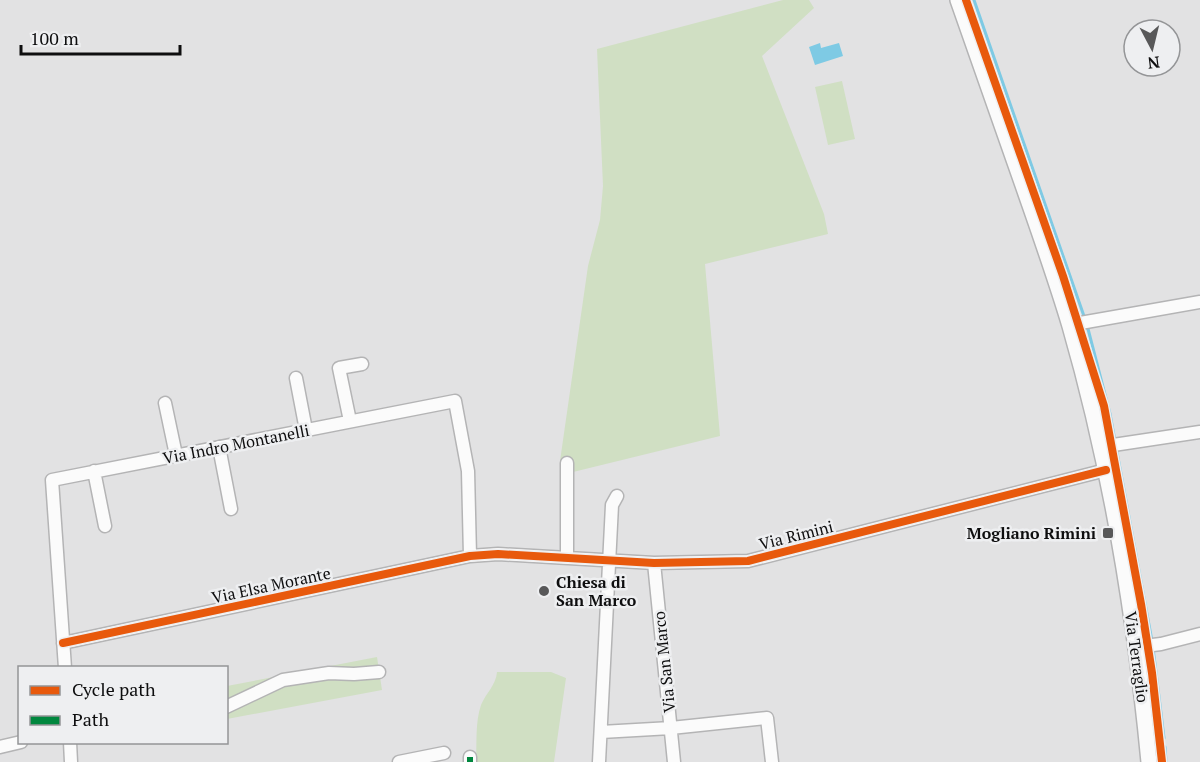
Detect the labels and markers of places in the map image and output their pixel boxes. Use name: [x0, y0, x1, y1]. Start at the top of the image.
place label: Mogliano Rimini: [967, 522, 1096, 544]
marker: Mogliano Rimini: [1101, 526, 1115, 540]
place label: Chiesa di San Marco: [556, 571, 637, 611]
marker: Chiesa di San Marco: [537, 584, 551, 598]

